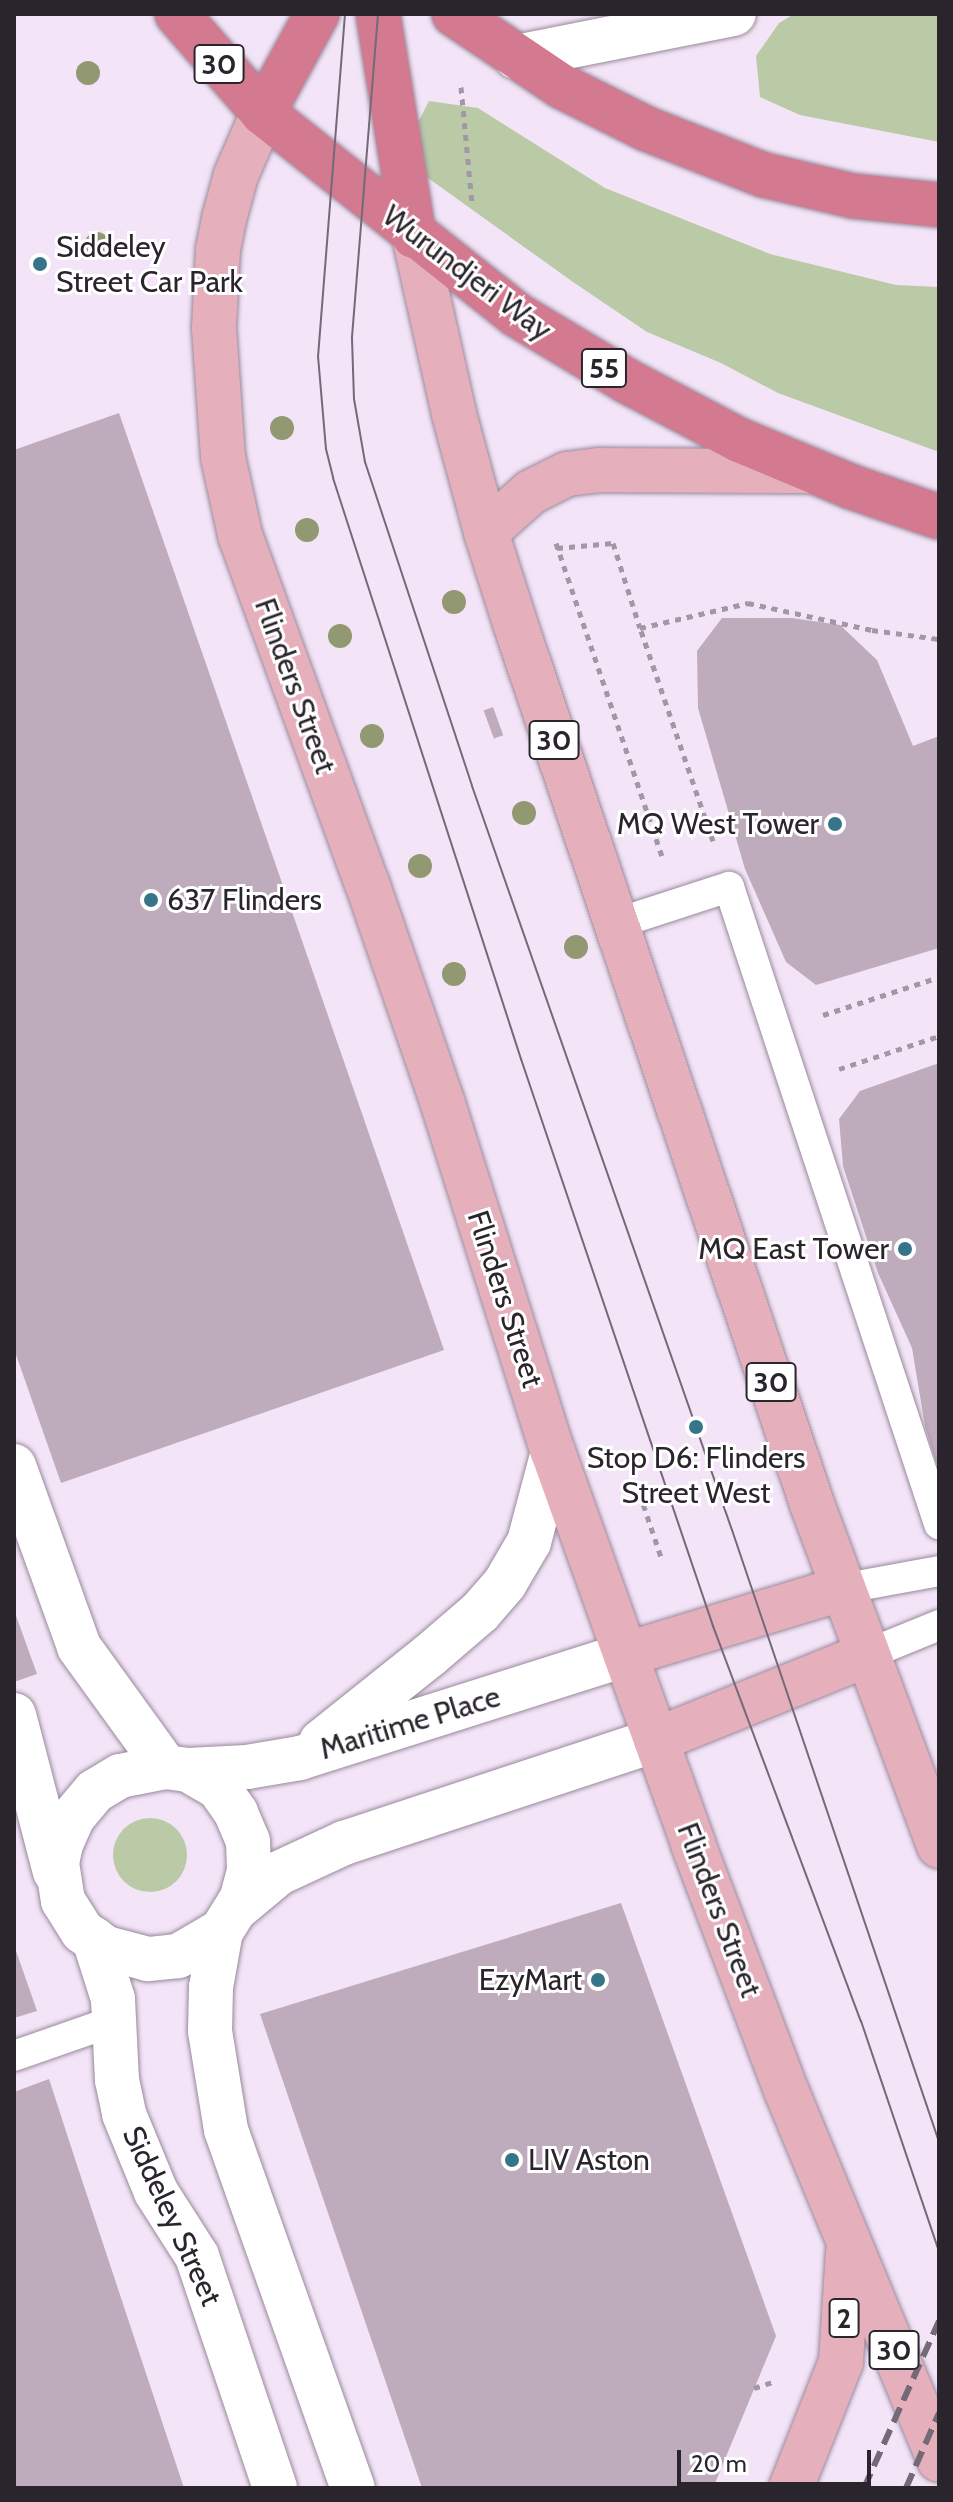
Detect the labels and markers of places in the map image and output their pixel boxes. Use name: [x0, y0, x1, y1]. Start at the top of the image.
place label: Siddeley Street Car Park: [56, 229, 243, 300]
marker: Siddeley Street Car Park: [31, 255, 49, 273]
place label: MQ West Tower: [617, 806, 819, 842]
marker: MQ West Tower: [826, 815, 844, 833]
place label: 637 Flinders: [167, 882, 322, 918]
marker: 637 Flinders: [142, 891, 160, 909]
place label: MQ East Tower: [698, 1231, 889, 1267]
marker: MQ East Tower: [896, 1240, 914, 1258]
marker: Stop D6: Flinders Street West: [687, 1418, 705, 1436]
place label: Stop D6: Flinders Street West: [587, 1440, 805, 1510]
place label: EzyMart: [479, 1962, 582, 1998]
marker: EzyMart: [589, 1971, 607, 1989]
place label: LIV Aston: [528, 2142, 650, 2178]
marker: LIV Aston: [503, 2151, 521, 2169]

